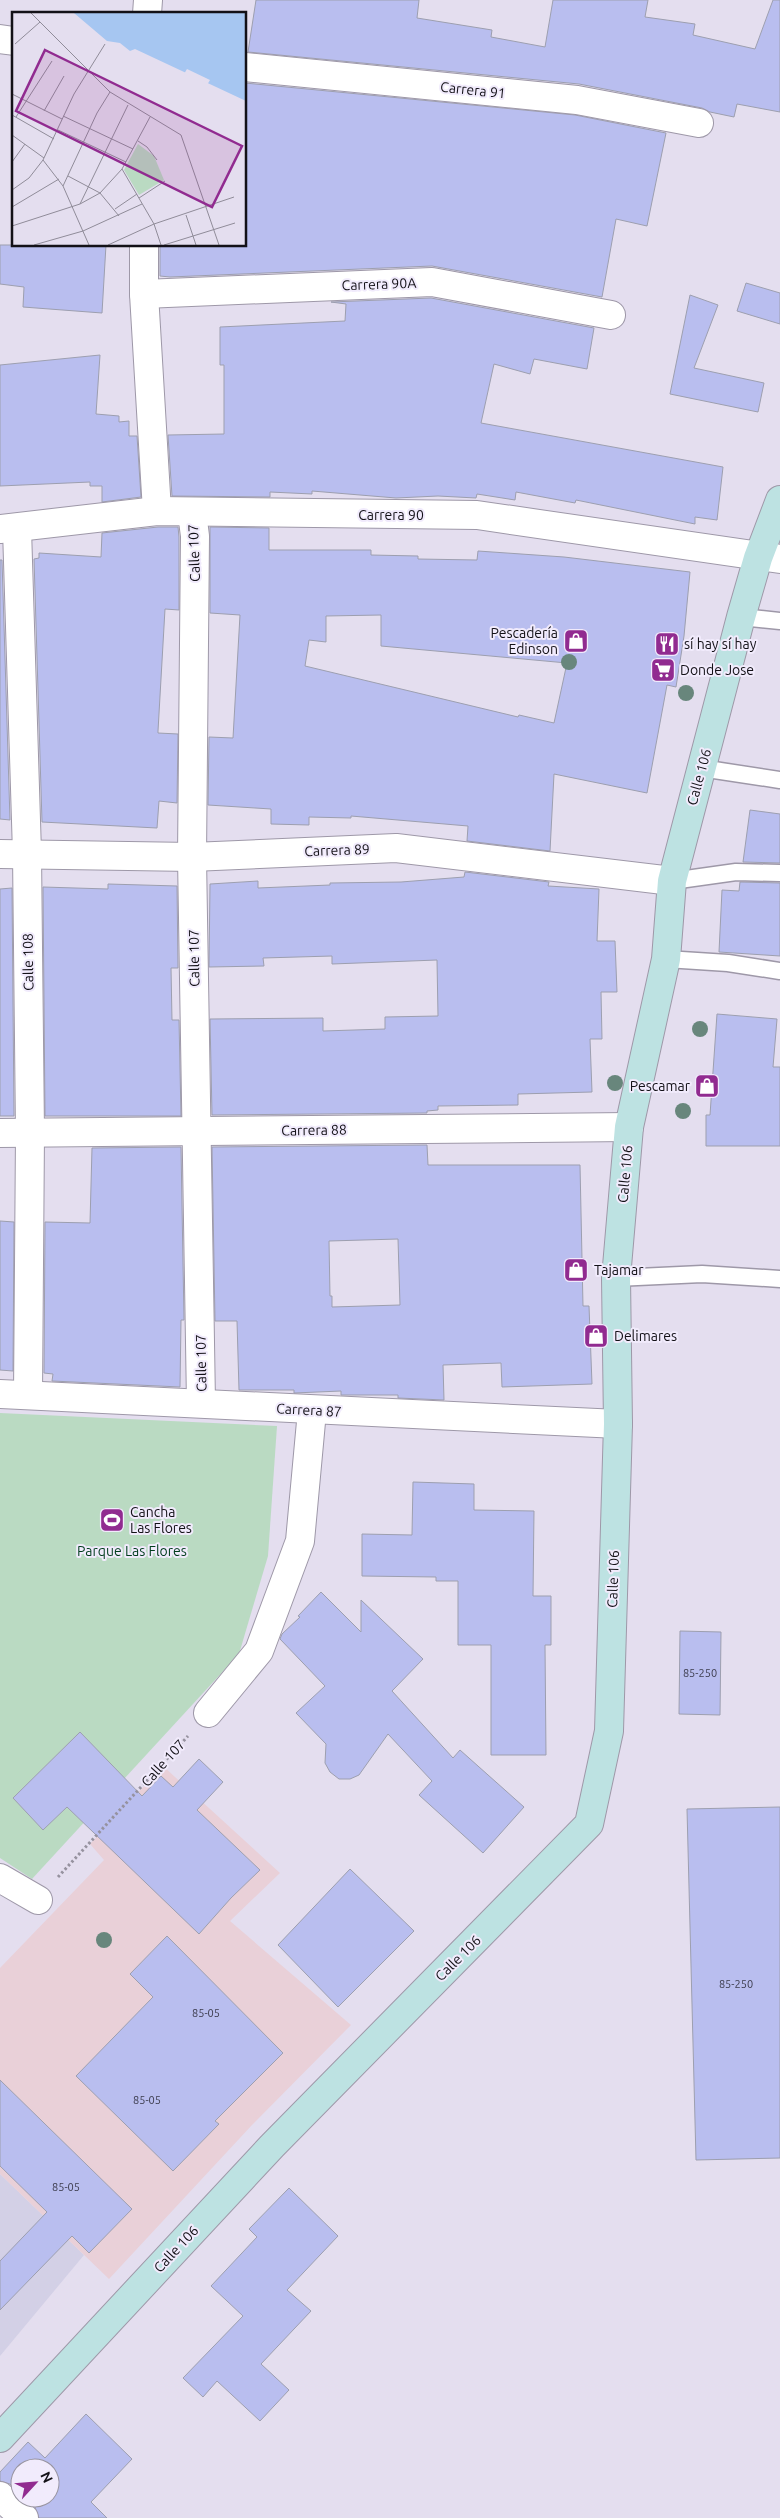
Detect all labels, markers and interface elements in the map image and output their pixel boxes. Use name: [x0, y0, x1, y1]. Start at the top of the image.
inset map: [12, 12, 246, 246]
street label: Carrera 91: [440, 79, 506, 101]
street label: Carrera 90A: [341, 275, 417, 293]
street label: Carrera 90: [358, 507, 424, 523]
street label: Calle 107: [185, 524, 203, 582]
place label: Pescadería Edinson: [491, 625, 558, 657]
shop icon: Pescadería Edinson: [563, 628, 589, 654]
restaurant icon: sí hay sí hay: [654, 631, 680, 657]
place label: sí hay sí hay: [684, 636, 757, 652]
supermarket icon: Donde Jose: [650, 657, 676, 683]
place label: Donde Jose: [680, 662, 754, 678]
street label: Calle 106: [684, 747, 714, 807]
street label: Carrera 89: [304, 841, 370, 859]
street label: Calle 107: [185, 929, 203, 987]
street label: Calle 108: [19, 933, 37, 991]
shop icon: Pescamar: [694, 1073, 720, 1099]
place label: Pescamar: [630, 1078, 691, 1094]
street label: Carrera 88: [281, 1121, 347, 1139]
street label: Calle 106: [615, 1144, 635, 1203]
shop icon: Tajamar: [563, 1257, 589, 1283]
place label: Tajamar: [594, 1262, 644, 1278]
shop icon: Delimares: [583, 1323, 609, 1349]
place label: Delimares: [614, 1328, 677, 1344]
street label: Calle 107: [192, 1334, 210, 1392]
street label: Carrera 87: [276, 1400, 342, 1420]
place label: Cancha Las Flores: [130, 1504, 192, 1536]
sports icon: Cancha Las Flores: [99, 1507, 125, 1533]
park label: Parque Las Flores: [77, 1543, 187, 1559]
street label: Calle 106: [604, 1550, 622, 1608]
house number: 85-250: [683, 1667, 717, 1679]
street label: Calle 107: [138, 1736, 188, 1790]
street label: Calle 106: [432, 1932, 484, 1984]
house number: 85-250: [719, 1978, 753, 1990]
house number: 85-05: [192, 2007, 220, 2019]
house number: 85-05: [133, 2094, 161, 2106]
house number: 85-05: [52, 2181, 80, 2193]
street label: Calle 106: [150, 2222, 202, 2276]
north arrow: [10, 2458, 60, 2508]
text: N: [37, 2469, 56, 2486]

